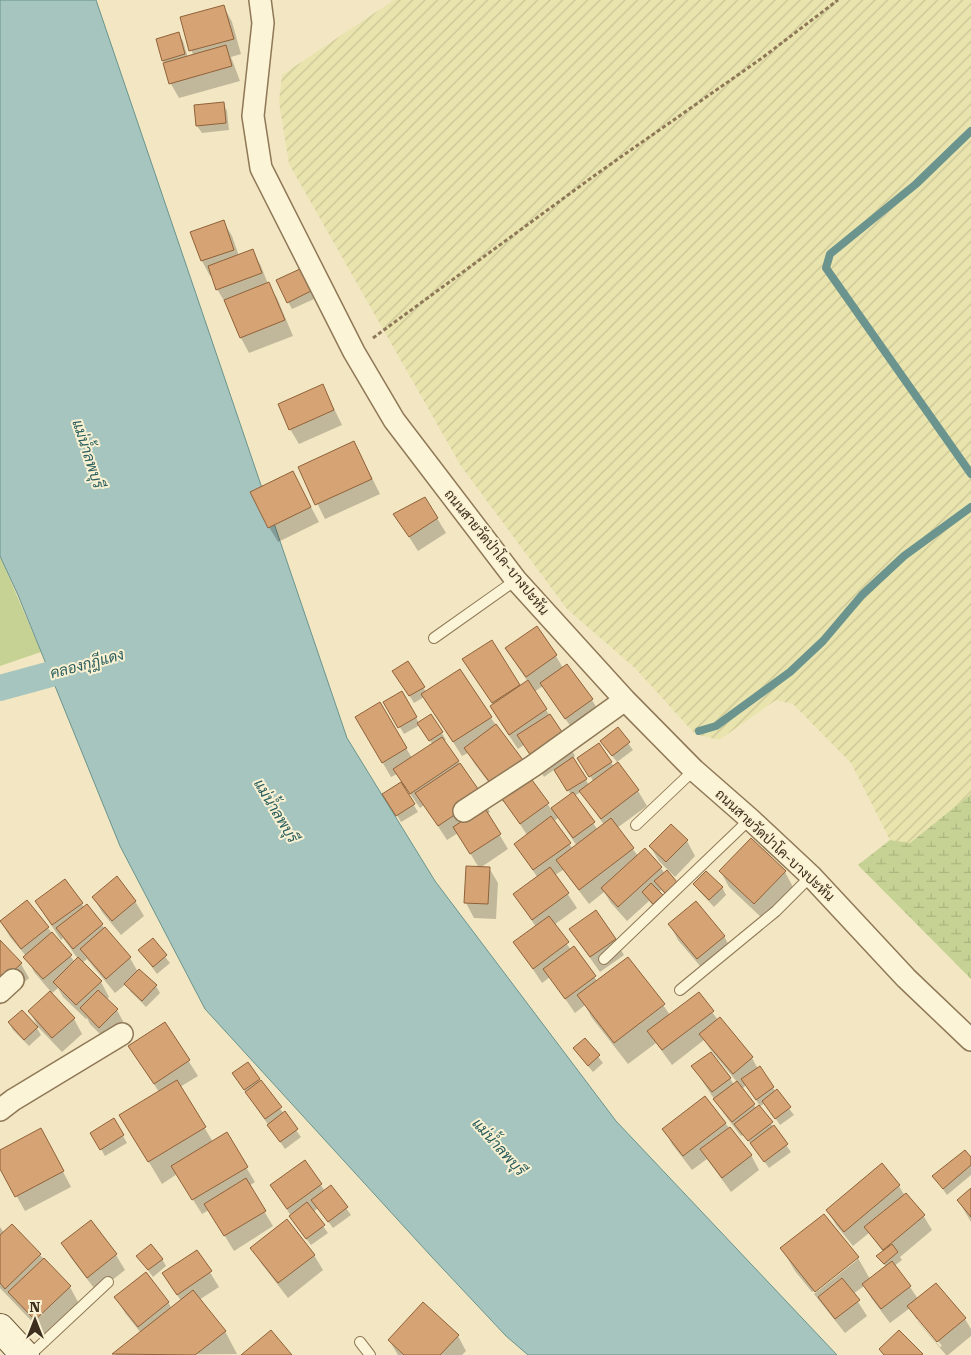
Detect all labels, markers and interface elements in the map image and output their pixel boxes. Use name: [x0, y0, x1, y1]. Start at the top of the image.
water label: แม่น้ำลพบุรี: [67, 416, 112, 492]
street label: ถนนสายวัดป่าโค-บางปะหัน: [441, 486, 553, 618]
water label: คลองกุฎีแดง: [48, 645, 127, 684]
water label: แม่น้ำลพบุรี: [248, 774, 306, 848]
street label: ถนนสายวัดป่าโค-บางปะหัน: [712, 786, 838, 904]
water label: แม่น้ำลพบุรี: [467, 1112, 533, 1182]
north arrow: [10, 1295, 60, 1345]
text: N: [30, 1299, 41, 1315]

